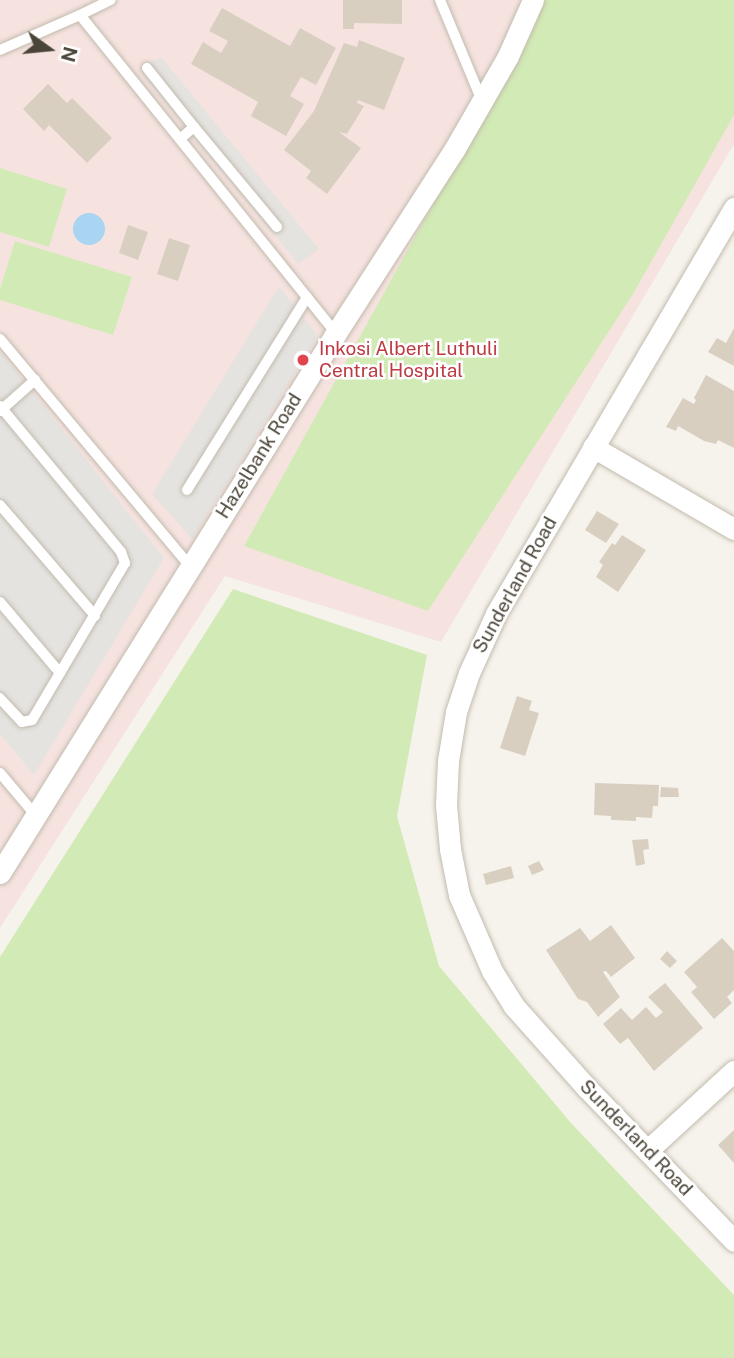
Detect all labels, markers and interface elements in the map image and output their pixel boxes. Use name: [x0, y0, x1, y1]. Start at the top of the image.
north arrow: [14, 14, 84, 84]
text: N: [57, 44, 82, 64]
place label: Inkosi Albert Luthuli Central Hospital: [319, 338, 497, 382]
marker: Inkosi Albert Luthuli Central Hospital: [293, 350, 313, 370]
street label: Hazelbank Road: [211, 389, 307, 523]
street label: Sunderland Road: [468, 513, 562, 657]
street label: Sunderland Road: [575, 1075, 697, 1201]

